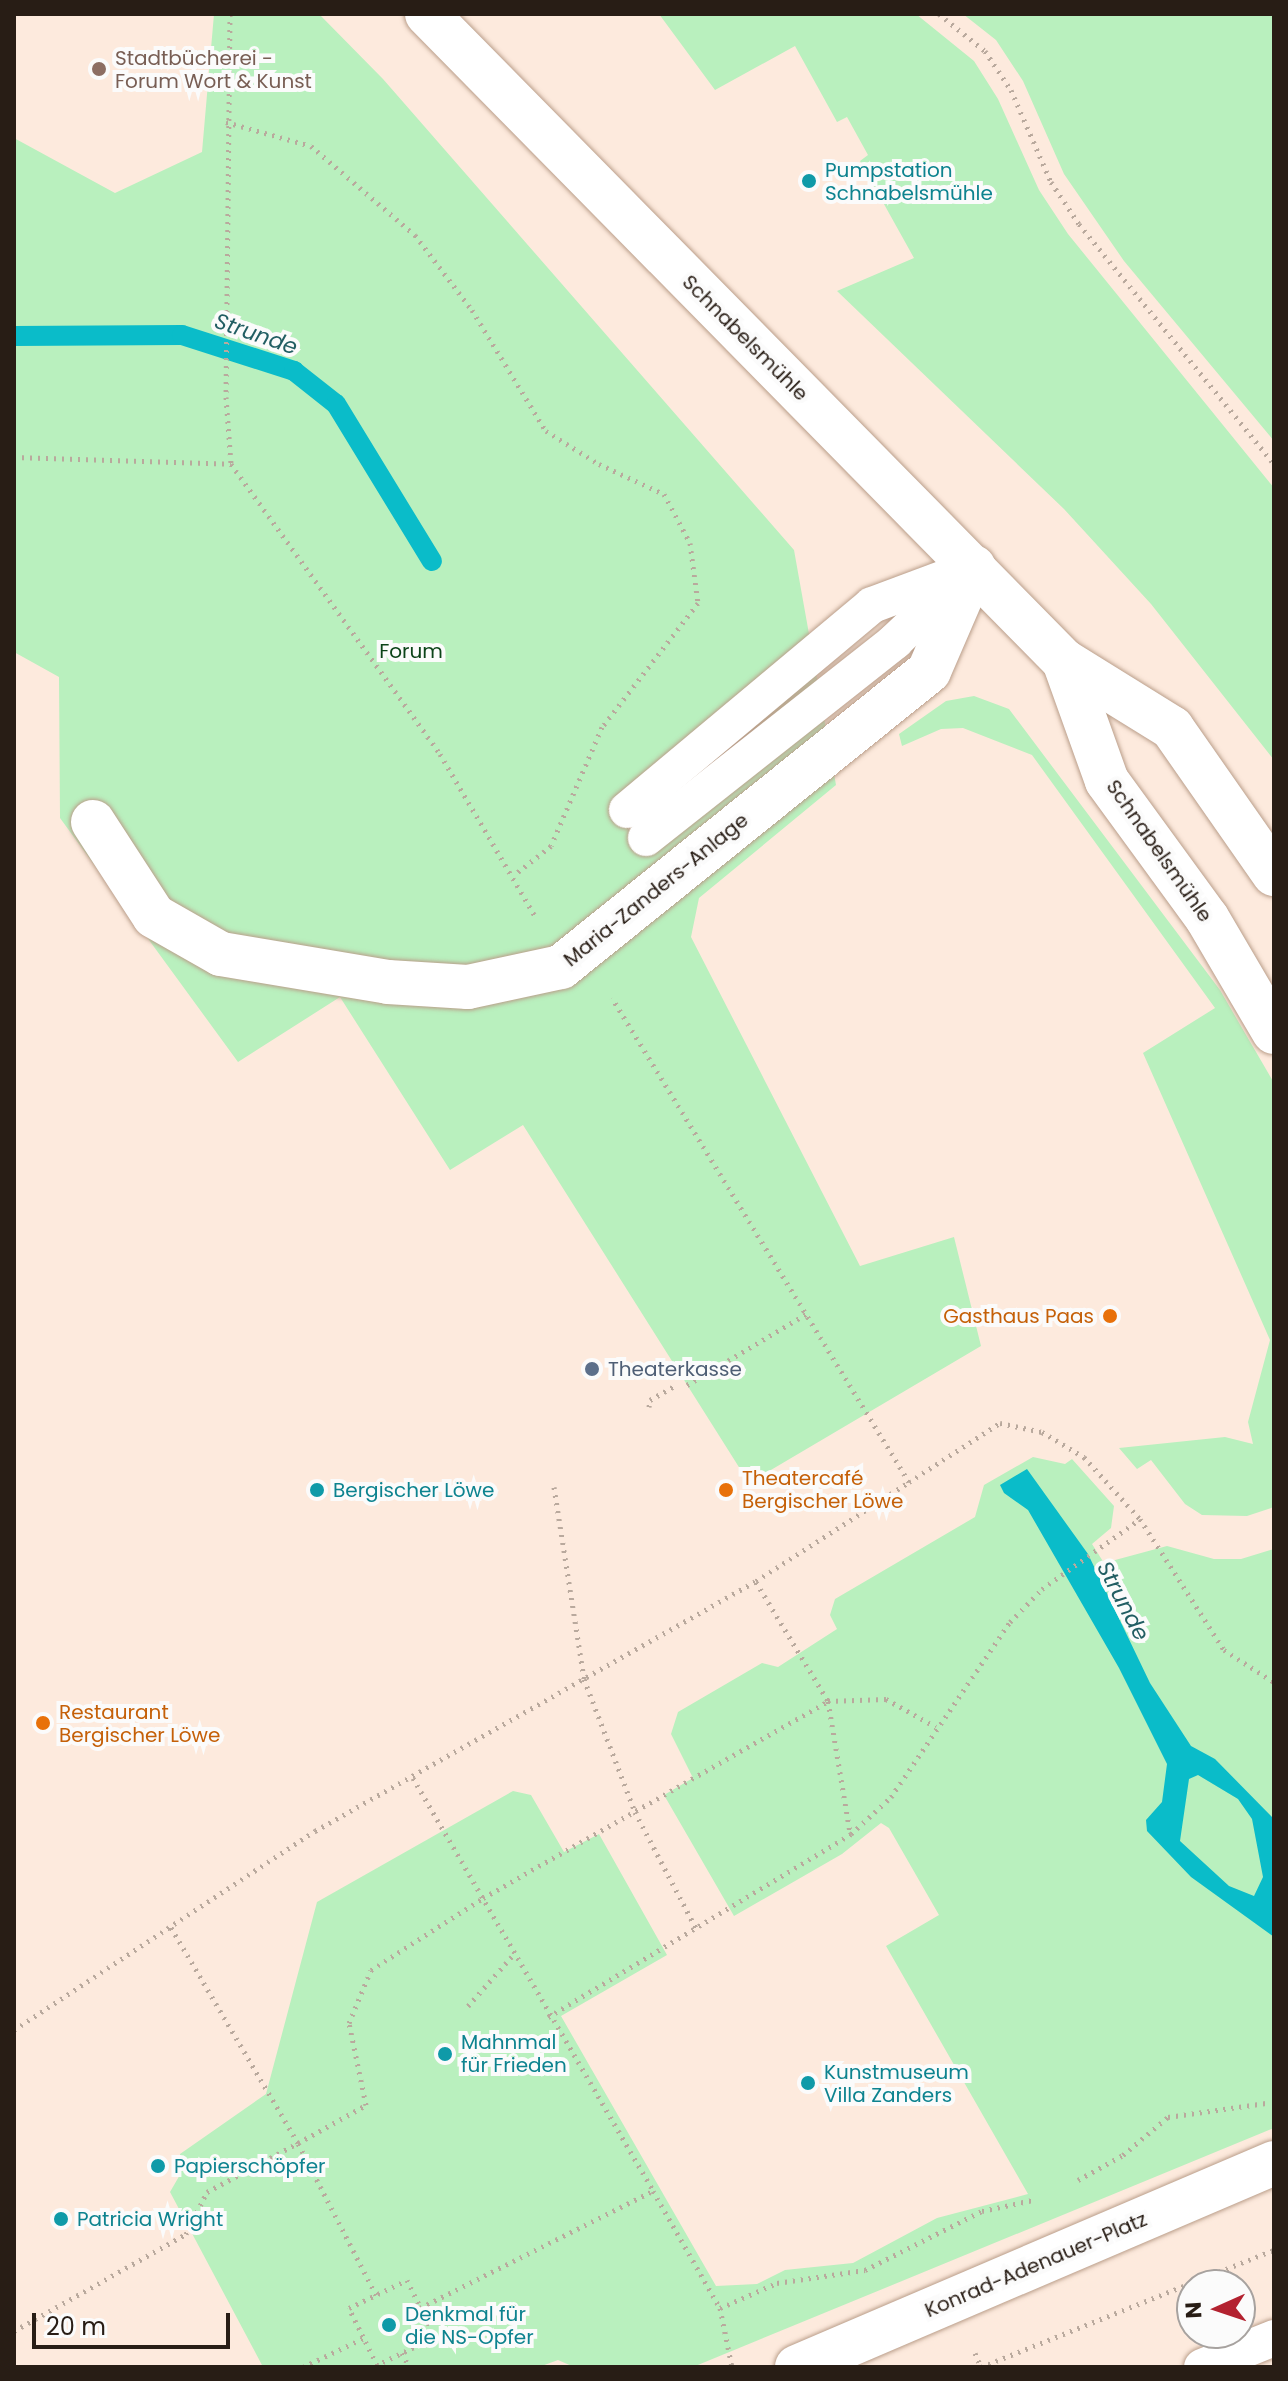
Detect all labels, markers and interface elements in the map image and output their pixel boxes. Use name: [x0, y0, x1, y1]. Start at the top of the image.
place label: Stadtbücherei - Forum Wort & Kunst: [115, 46, 312, 93]
marker: Stadtbücherei - Forum Wort & Kunst: [90, 60, 108, 78]
place label: Pumpstation Schnabelsmühle: [825, 158, 993, 205]
marker: Pumpstation Schnabelsmühle: [800, 172, 818, 190]
street label: Schnabelsmühle: [677, 270, 813, 406]
water label: Strunde: [211, 308, 301, 360]
park label: Forum: [379, 639, 443, 663]
street label: Schnabelsmühle: [1101, 775, 1217, 927]
street label: Maria-Zanders-Anlage: [559, 808, 753, 972]
place label: Gasthaus Paas: [943, 1304, 1094, 1328]
marker: Gasthaus Paas: [1101, 1307, 1119, 1325]
place label: Theaterkasse: [608, 1357, 742, 1381]
marker: Theaterkasse: [583, 1360, 601, 1378]
place label: Theatercafé Bergischer Löwe: [742, 1466, 903, 1513]
place label: Bergischer Löwe: [333, 1478, 494, 1502]
marker: Bergischer Löwe: [308, 1481, 326, 1499]
marker: Theatercafé Bergischer Löwe: [717, 1481, 735, 1499]
water label: Strunde: [1091, 1557, 1155, 1645]
place label: Restaurant Bergischer Löwe: [59, 1700, 220, 1747]
marker: Restaurant Bergischer Löwe: [34, 1714, 52, 1732]
place label: Mahnmal für Frieden: [461, 2030, 567, 2077]
marker: Mahnmal für Frieden: [436, 2045, 454, 2063]
place label: Kunstmuseum Villa Zanders: [824, 2060, 969, 2107]
marker: Kunstmuseum Villa Zanders: [799, 2074, 817, 2092]
place label: Papierschöpfer: [174, 2154, 326, 2178]
marker: Papierschöpfer: [149, 2157, 167, 2175]
place label: Patricia Wright: [77, 2207, 223, 2231]
street label: Konrad-Adenauer-Platz: [921, 2207, 1151, 2323]
marker: Patricia Wright: [52, 2210, 70, 2228]
north arrow: [1176, 2269, 1256, 2349]
scale bar: [36, 2297, 234, 2347]
text: N: [1178, 2301, 1209, 2319]
place label: Denkmal für die NS-Opfer: [405, 2302, 534, 2349]
text: 20 m: [46, 2310, 106, 2343]
marker: Denkmal für die NS-Opfer: [380, 2316, 398, 2334]

